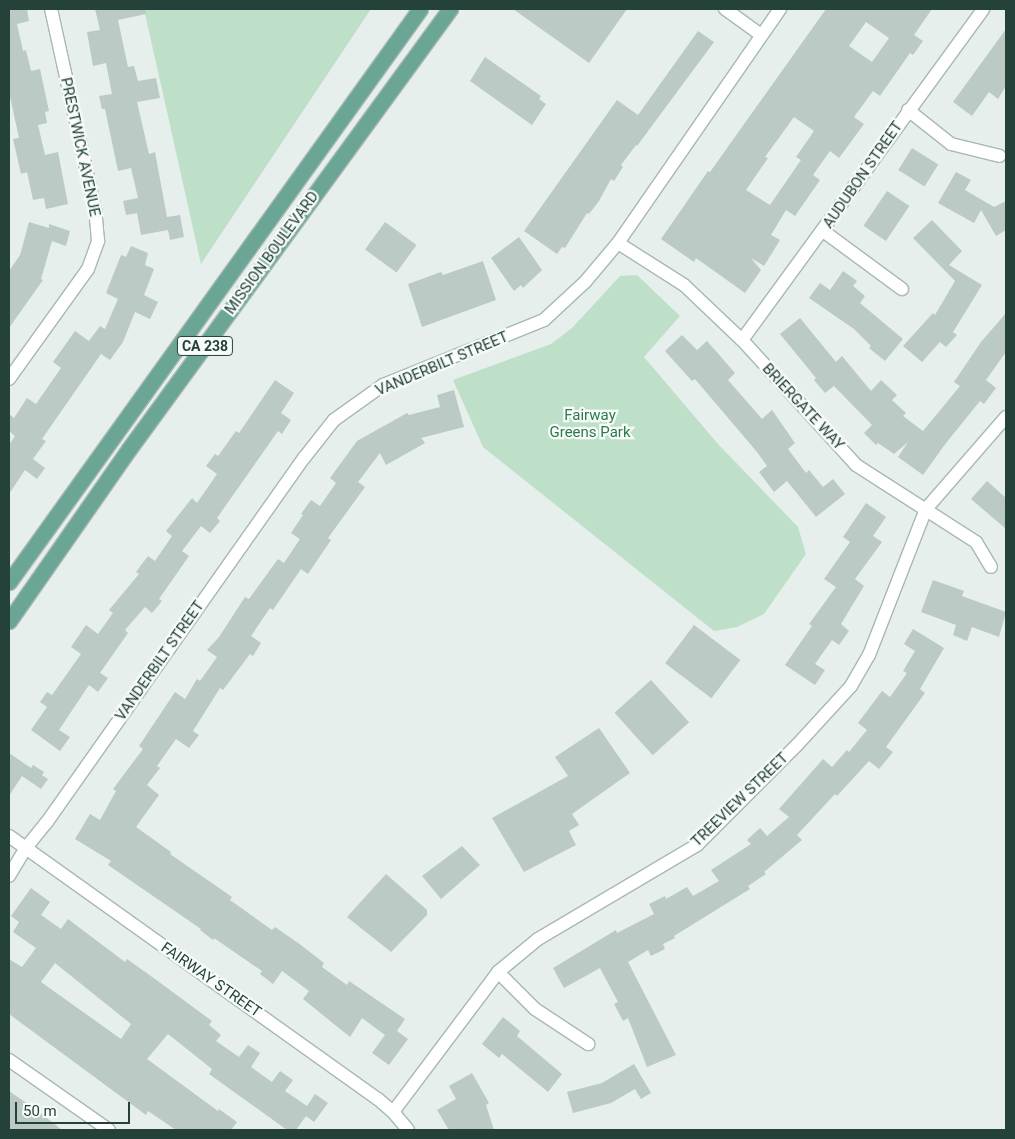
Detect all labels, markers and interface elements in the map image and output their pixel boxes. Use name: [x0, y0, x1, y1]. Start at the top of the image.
street label: PRESTWICK AVENUE: [56, 76, 104, 218]
street label: AUDUBON STREET: [819, 118, 907, 232]
street label: MISSION BOULEVARD: [221, 188, 323, 318]
street label: VANDERBILT STREET: [373, 328, 511, 400]
road number: CA 238: [176, 334, 234, 358]
street label: BRIERGATE WAY: [758, 360, 848, 454]
park label: Fairway Greens Park: [549, 406, 631, 441]
street label: VANDERBILT STREET: [112, 597, 208, 725]
street label: TREEVIEW STREET: [688, 749, 792, 851]
street label: FAIRWAY STREET: [157, 939, 265, 1021]
scale bar: [18, 1092, 132, 1124]
text: 50 m: [23, 1102, 57, 1120]

